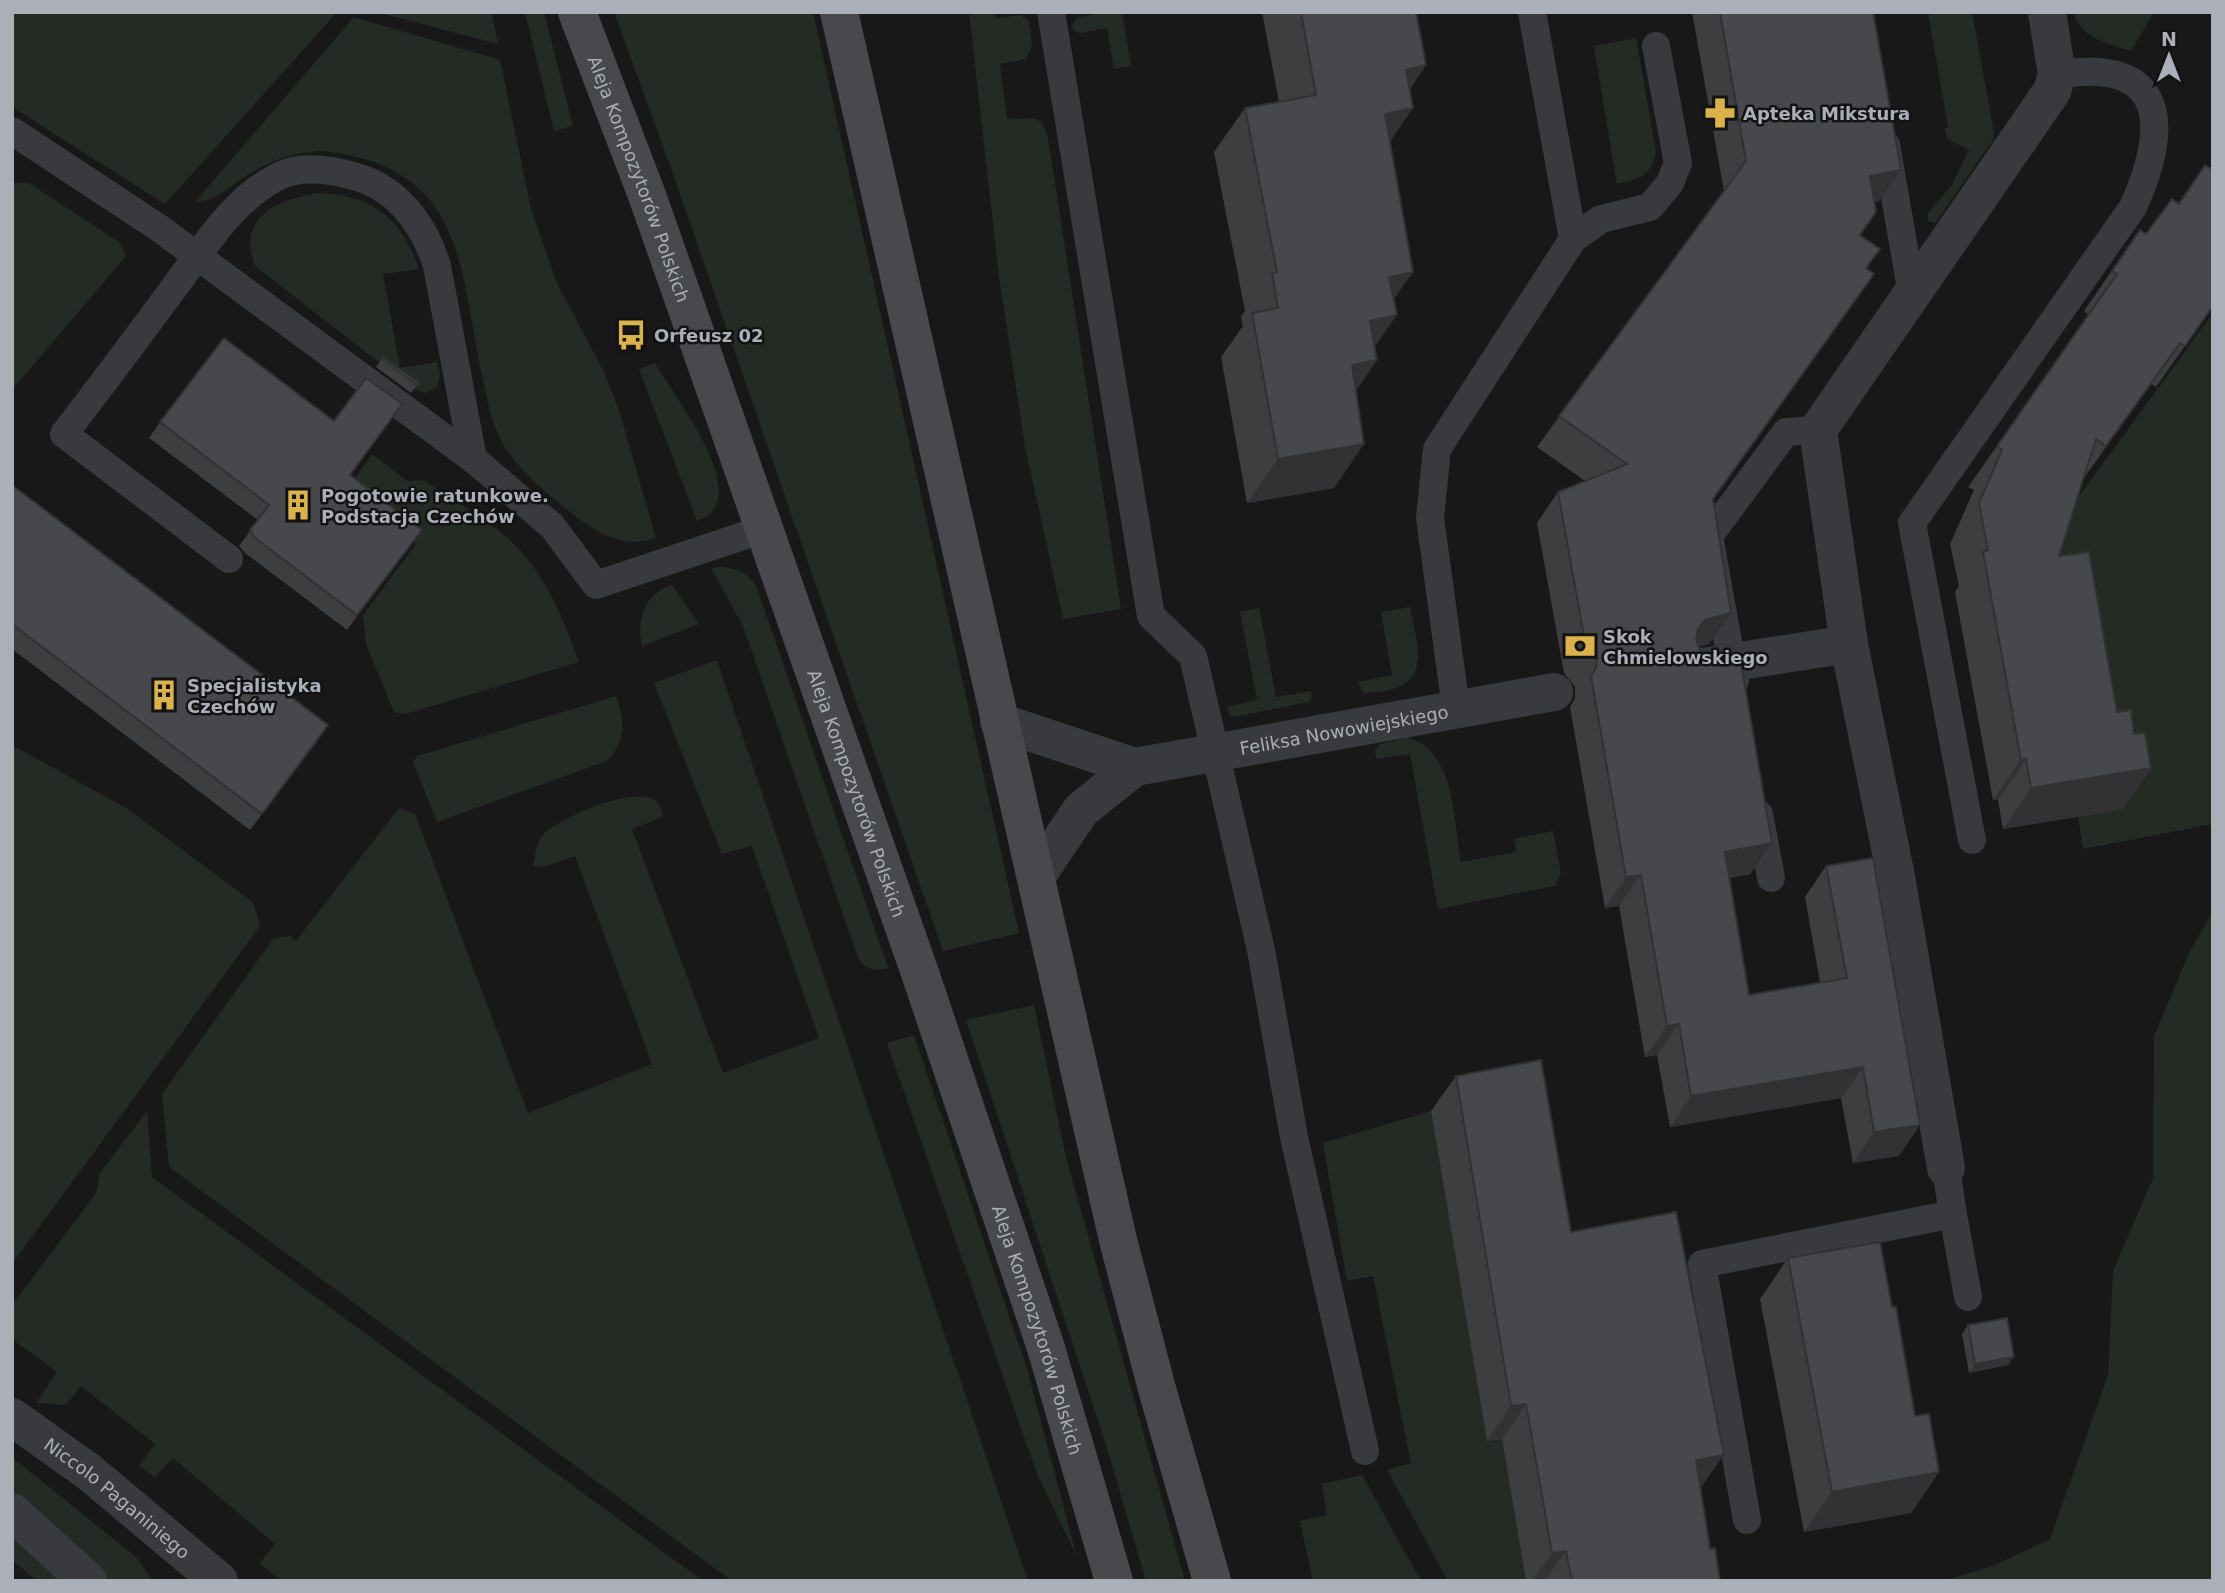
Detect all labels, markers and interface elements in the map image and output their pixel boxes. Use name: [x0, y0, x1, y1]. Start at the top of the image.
north arrow: [2134, 21, 2204, 91]
text: N: [2161, 28, 2177, 50]
street label: Aleja Kompozytorów Polskich: [584, 53, 694, 305]
pharmacy icon: Apteka Mikstura: [1703, 96, 1737, 130]
place label: Apteka Mikstura: [1743, 103, 1910, 124]
bus stop icon: Orfeusz 02: [614, 318, 648, 352]
place label: Orfeusz 02: [654, 325, 764, 346]
place label: Pogotowie ratunkowe. Podstacja Czechów: [321, 485, 549, 527]
building icon: Pogotowie ratunkowe. Podstacja Czechów: [281, 488, 315, 522]
place label: Skok Chmielowskiego: [1603, 626, 1768, 668]
bank icon: Skok Chmielowskiego: [1563, 629, 1597, 663]
street label: Aleja Kompozytorów Polskich: [804, 667, 910, 920]
place label: Specjalistyka Czechów: [187, 675, 322, 717]
building icon: Specjalistyka Czechów: [147, 678, 181, 712]
street label: Feliksa Nowowiejskiego: [1238, 701, 1450, 759]
street label: Aleja Kompozytorów Polskich: [988, 1202, 1087, 1457]
street label: Niccolo Paganiniego: [40, 1433, 195, 1563]

